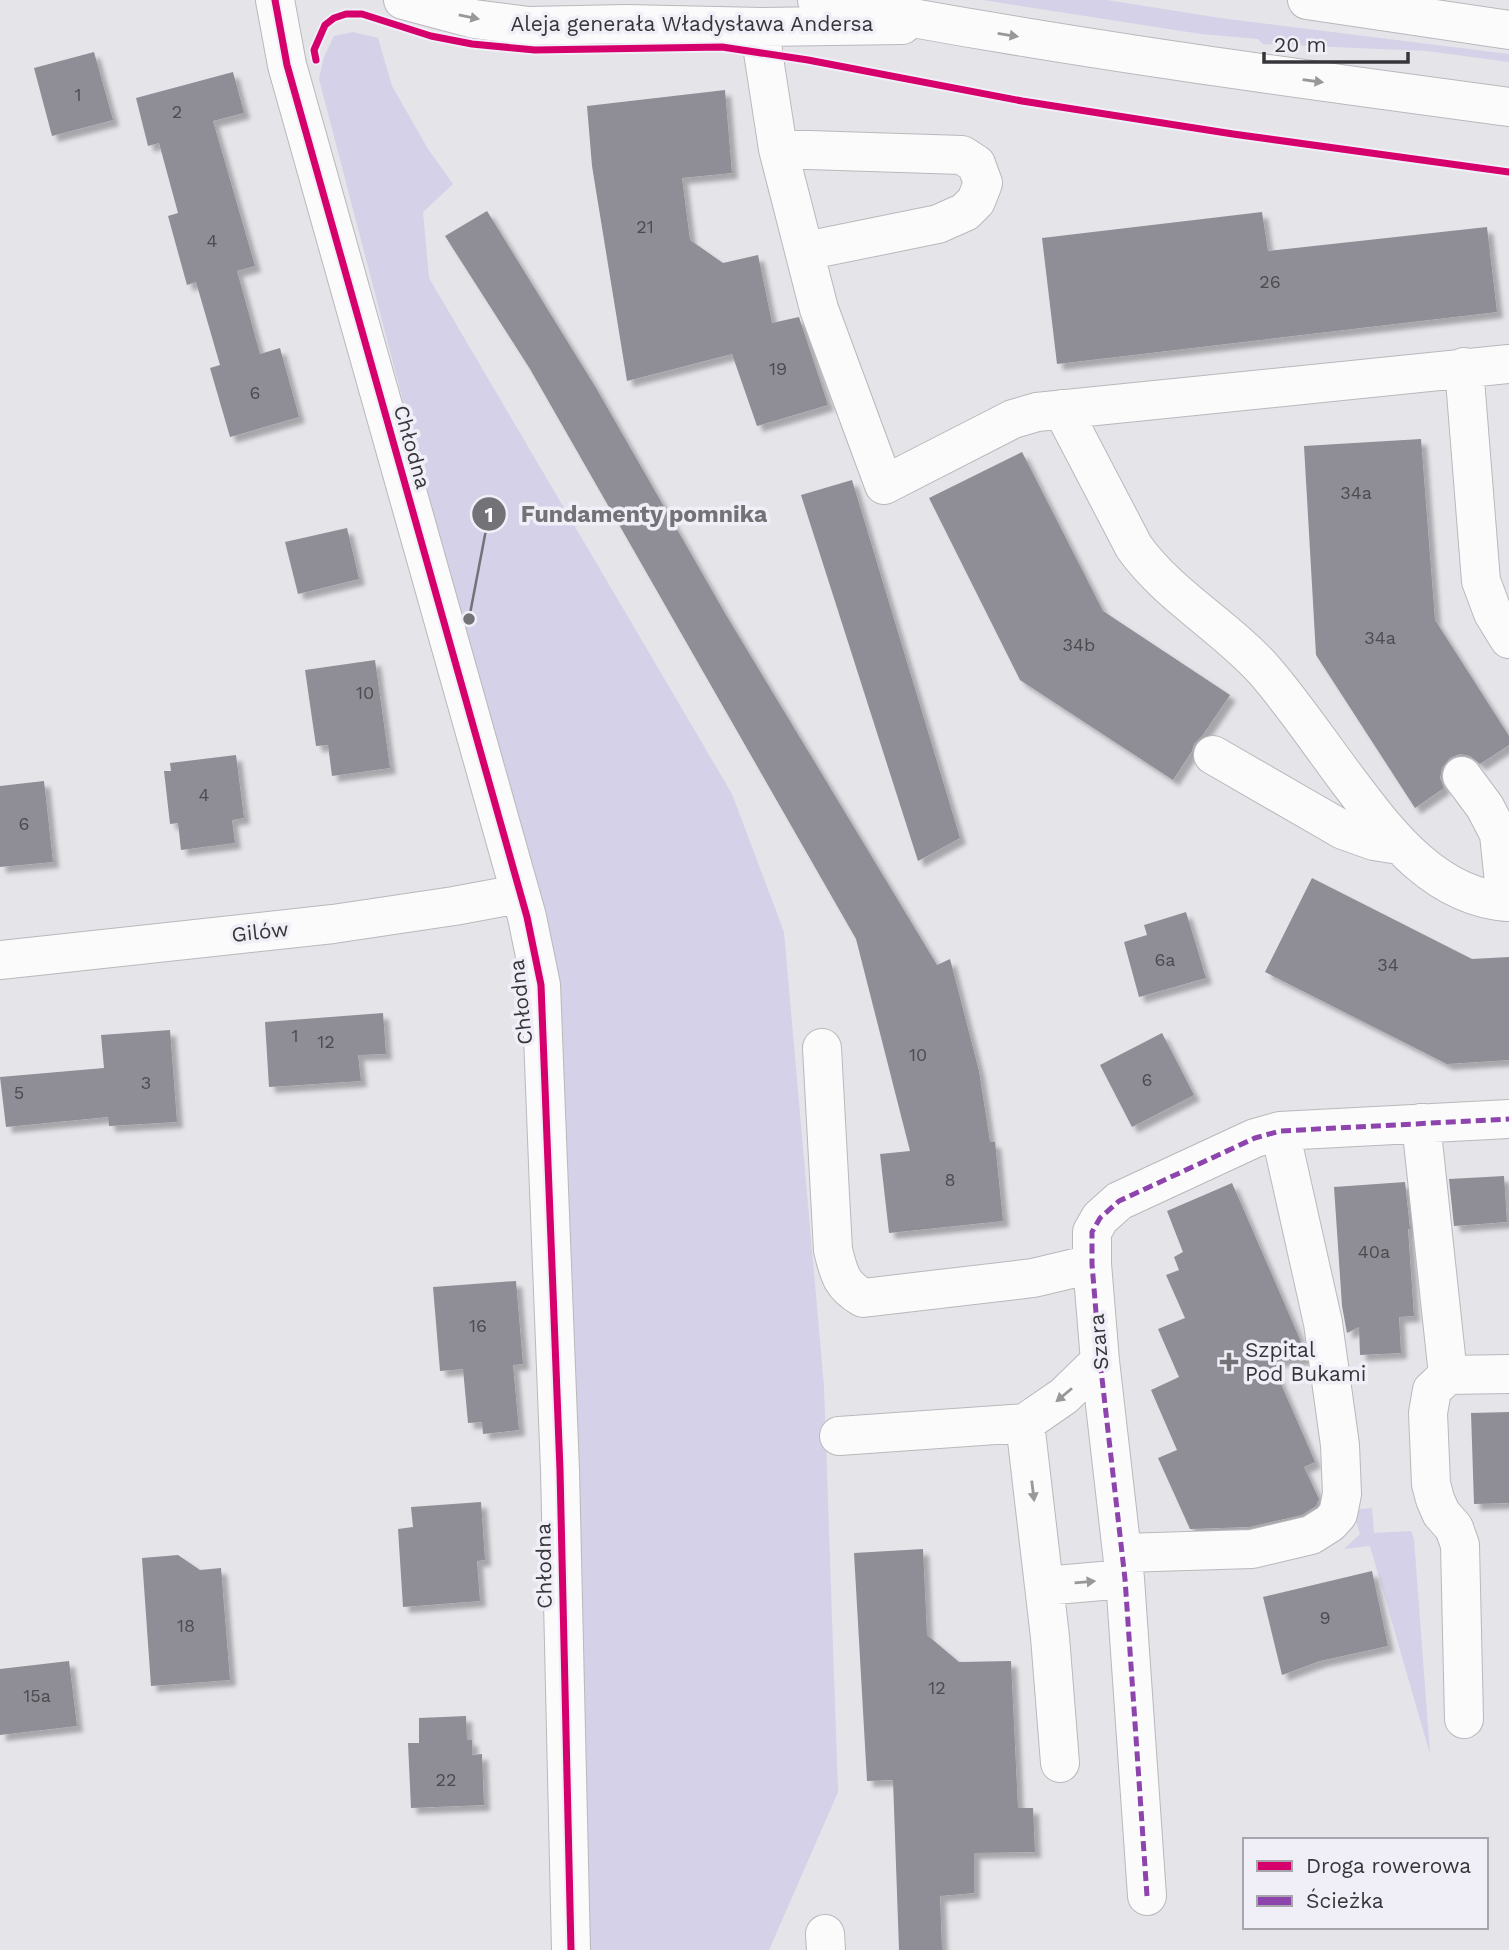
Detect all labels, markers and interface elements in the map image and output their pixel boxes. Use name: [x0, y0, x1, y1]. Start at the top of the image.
street label: Aleja generała Władysława Andersa: [510, 11, 874, 36]
one-way arrow: [458, 12, 480, 23]
scale bar: [1264, 21, 1408, 65]
one-way arrow: [997, 30, 1019, 41]
text: 20 m: [1274, 32, 1326, 57]
one-way arrow: [1302, 75, 1324, 86]
house number: 1: [74, 84, 82, 105]
house number: 2: [172, 101, 182, 122]
house number: 21: [636, 216, 654, 237]
house number: 4: [207, 230, 218, 251]
house number: 26: [1259, 271, 1281, 292]
house number: 19: [769, 358, 787, 379]
house number: 6: [250, 382, 260, 403]
street label: Chłodna: [389, 402, 436, 492]
house number: 34a: [1340, 482, 1372, 503]
callout: Fundamenty pomnika: [471, 492, 781, 536]
text: Fundamenty pomnika: [521, 501, 768, 528]
text: 1: [484, 502, 494, 527]
house number: 34a: [1364, 627, 1396, 648]
house number: 34b: [1063, 634, 1095, 655]
house number: 10: [356, 682, 374, 703]
house number: 4: [199, 784, 210, 805]
house number: 6: [19, 813, 29, 834]
street label: Gilów: [230, 916, 290, 947]
house number: 6a: [1154, 949, 1176, 970]
house number: 34: [1377, 954, 1399, 975]
street label: Chłodna: [504, 958, 537, 1046]
house number: 1: [291, 1025, 299, 1046]
house number: 12: [317, 1031, 335, 1052]
house number: 10: [909, 1044, 927, 1065]
house number: 6: [1142, 1069, 1152, 1090]
house number: 3: [141, 1072, 151, 1093]
house number: 5: [14, 1082, 24, 1103]
house number: 8: [944, 1169, 956, 1190]
house number: 40a: [1358, 1241, 1390, 1262]
street label: Szara: [1084, 1313, 1113, 1371]
house number: 16: [469, 1315, 487, 1336]
place label: Szpital Pod Bukami: [1245, 1337, 1366, 1386]
marker: Szpital Pod Bukami: [1219, 1352, 1239, 1372]
one-way arrow: [1056, 1387, 1074, 1402]
one-way arrow: [1027, 1480, 1038, 1502]
street label: Chłodna: [530, 1523, 557, 1609]
one-way arrow: [1074, 1576, 1096, 1587]
house number: 9: [1319, 1607, 1331, 1628]
house number: 18: [177, 1615, 195, 1636]
house number: 12: [928, 1677, 946, 1698]
house number: 15a: [23, 1685, 51, 1706]
house number: 22: [436, 1769, 457, 1790]
legend: [1243, 1838, 1488, 1929]
text: Droga rowerowa: [1306, 1853, 1471, 1878]
text: Ścieżka: [1306, 1888, 1384, 1913]

